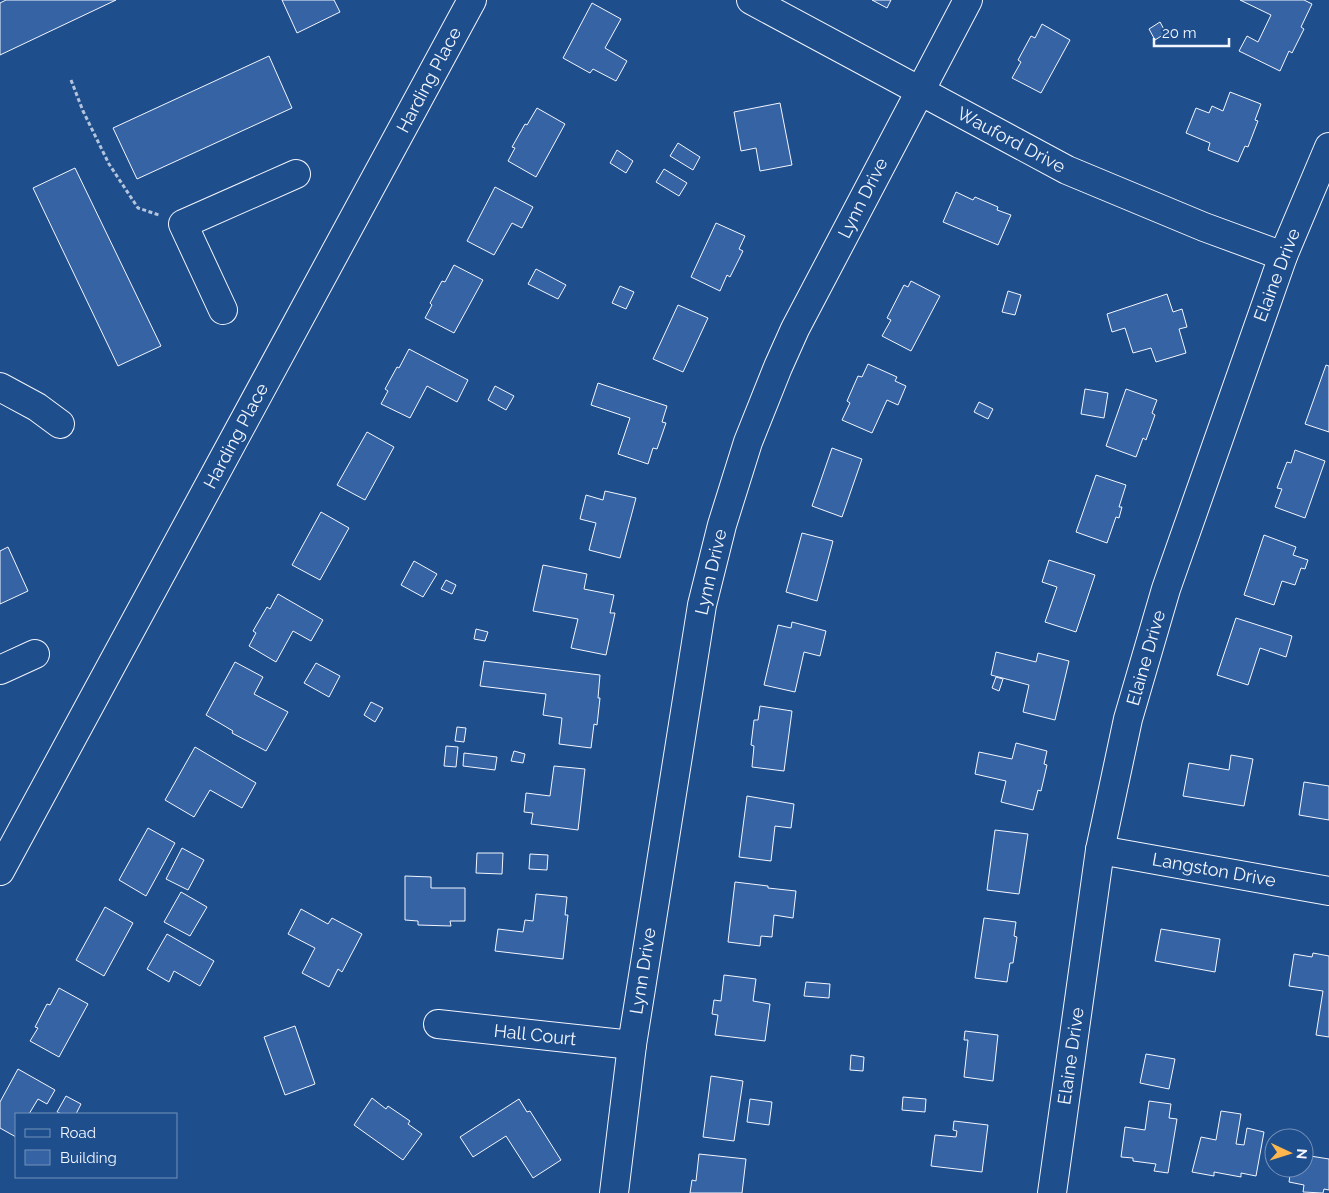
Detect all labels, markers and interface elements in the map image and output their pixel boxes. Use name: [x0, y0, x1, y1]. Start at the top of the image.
scale bar: [1154, 15, 1229, 47]
street label: Harding Place: [392, 23, 465, 136]
text: 20 m: [1162, 24, 1197, 42]
street label: Wauford Drive: [954, 102, 1069, 177]
street label: Lynn Drive: [833, 154, 892, 241]
street label: Elaine Drive: [1249, 225, 1304, 324]
street label: Harding Place: [199, 379, 272, 492]
street label: Lynn Drive: [690, 527, 731, 617]
street label: Elaine Drive: [1122, 607, 1169, 708]
street label: Langston Drive: [1151, 848, 1278, 891]
street label: Lynn Drive: [625, 926, 660, 1016]
street label: Elaine Drive: [1053, 1005, 1088, 1106]
street label: Hall Court: [493, 1020, 577, 1049]
legend: [15, 1113, 178, 1178]
text: Road: [60, 1124, 96, 1142]
north arrow: [1264, 1128, 1314, 1178]
text: N: [1294, 1148, 1310, 1160]
text: Building: [60, 1149, 117, 1167]

